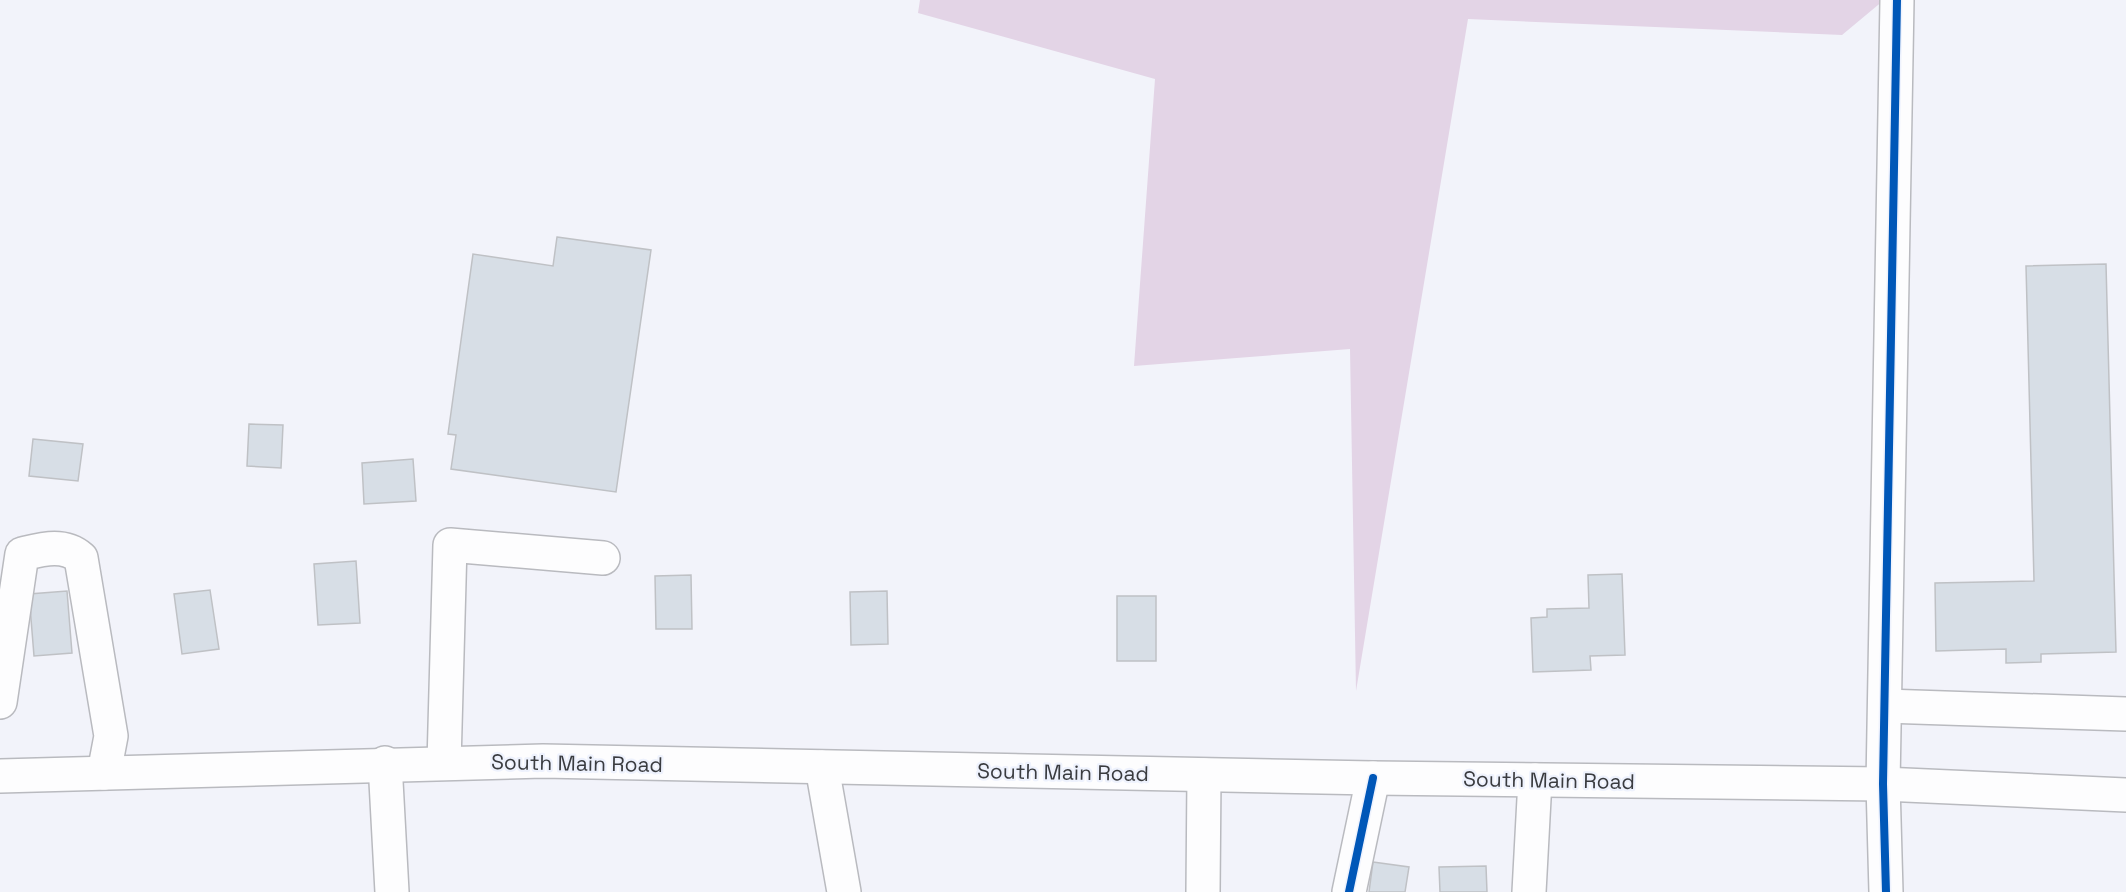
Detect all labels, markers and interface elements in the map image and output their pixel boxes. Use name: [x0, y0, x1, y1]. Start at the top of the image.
street label: South Main Road: [491, 748, 663, 778]
street label: South Main Road: [977, 757, 1149, 787]
street label: South Main Road: [1463, 765, 1635, 795]

